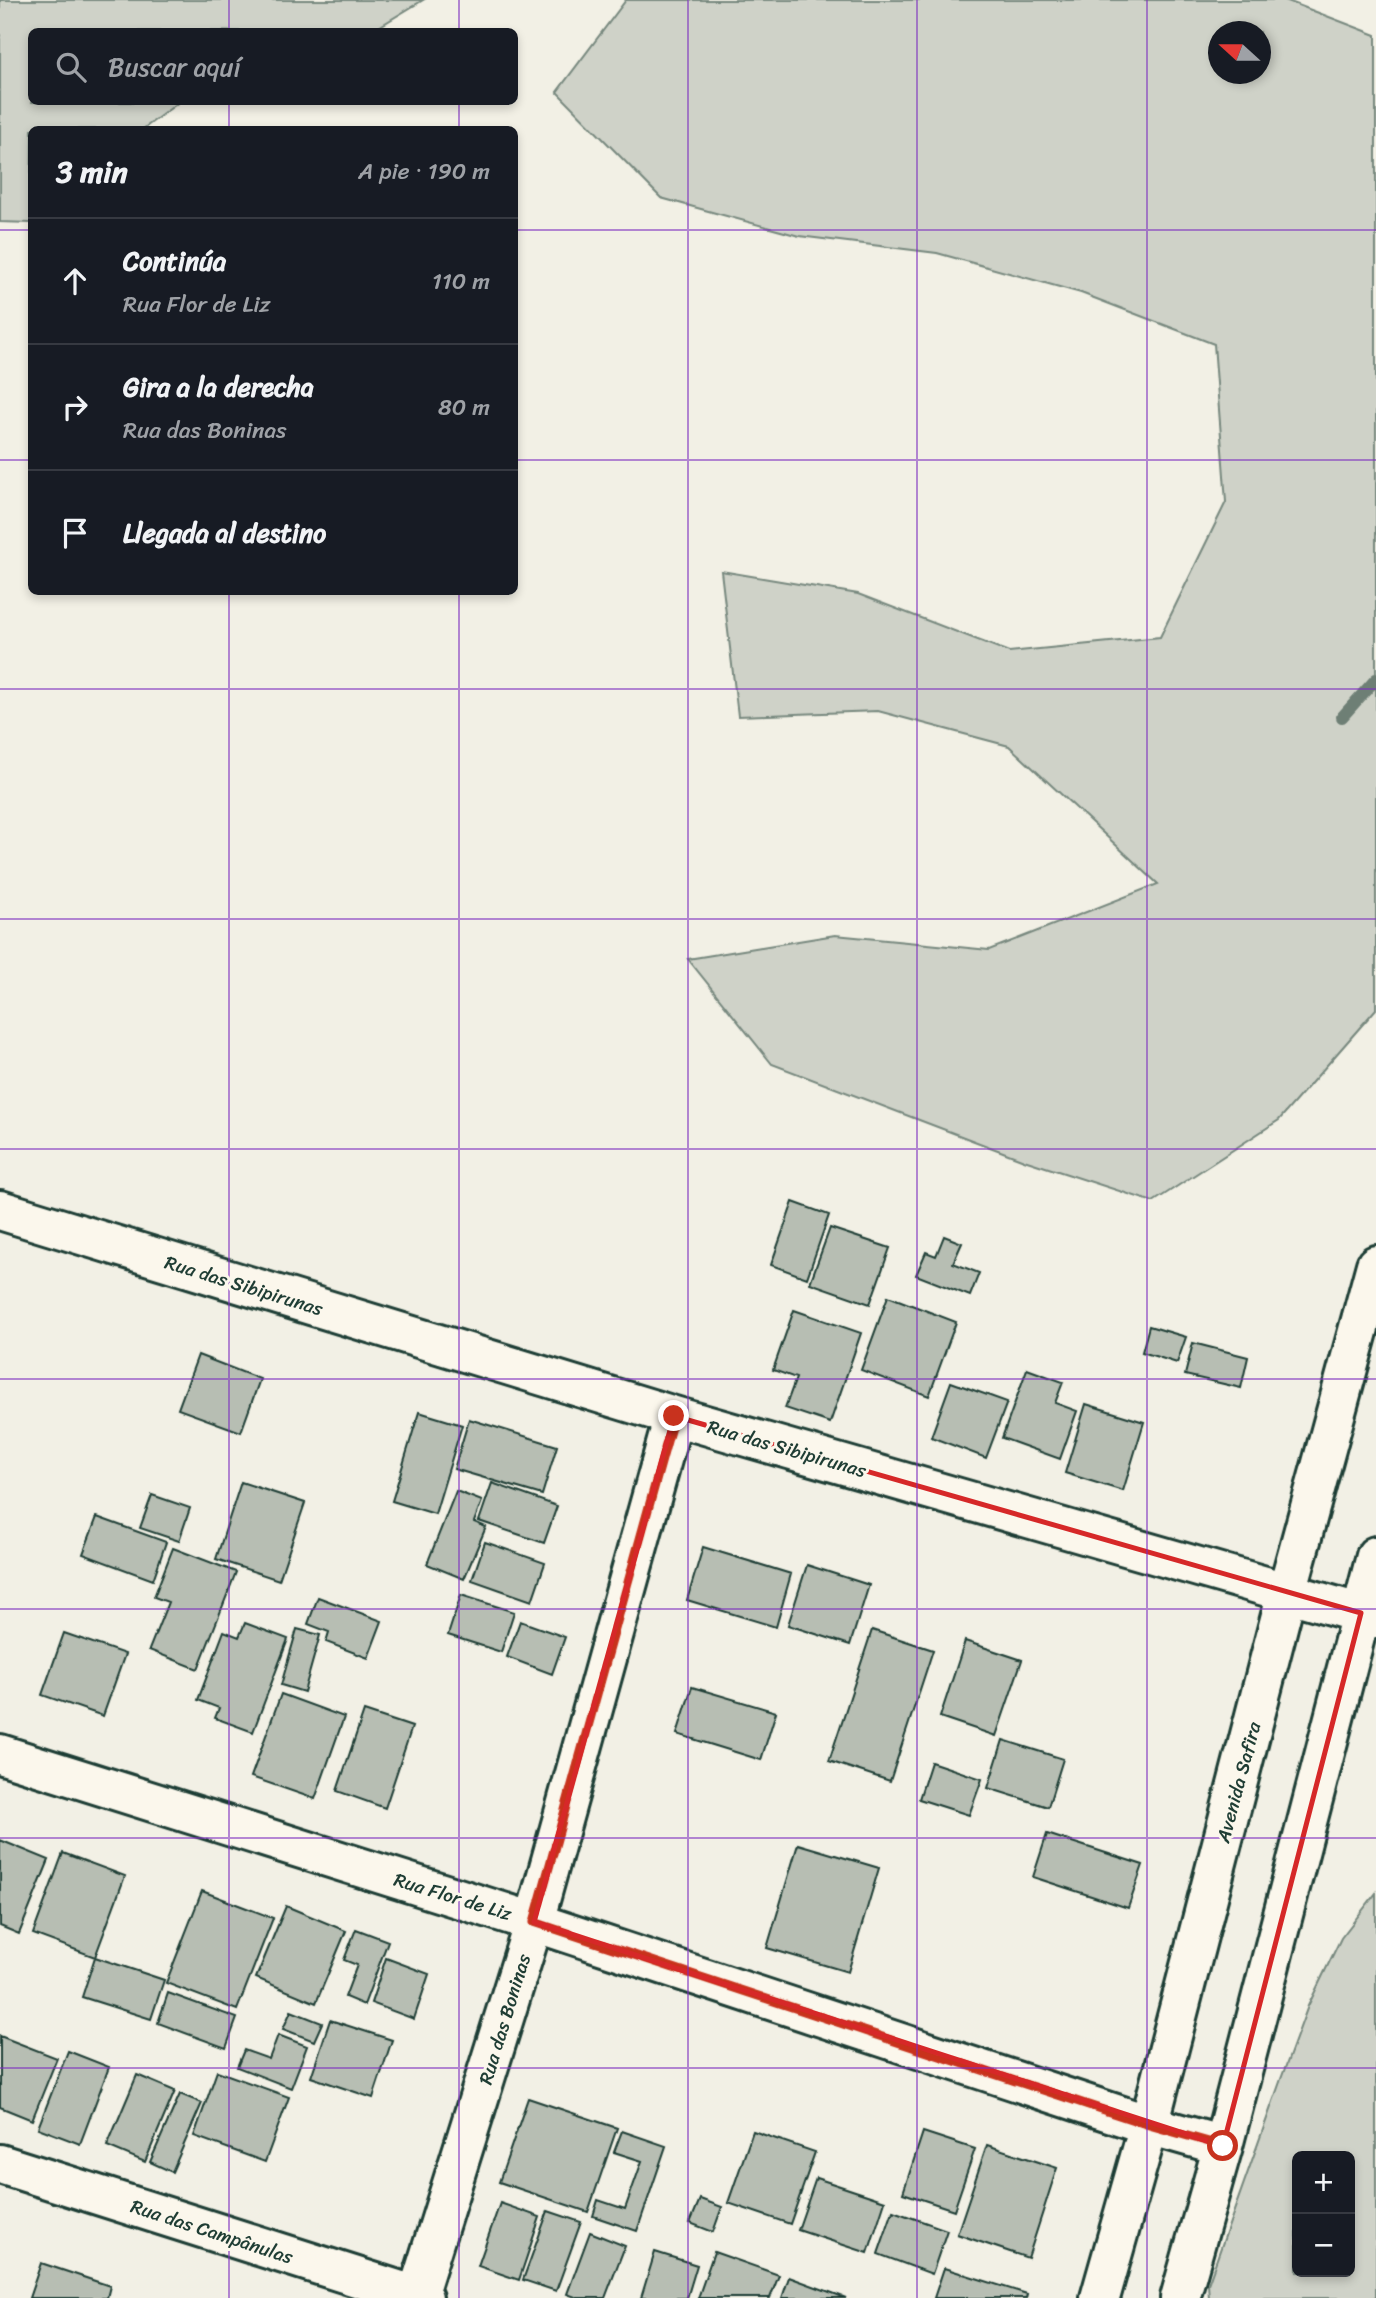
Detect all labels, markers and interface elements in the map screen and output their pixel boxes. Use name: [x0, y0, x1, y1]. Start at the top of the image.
north arrow: [1208, 21, 1271, 84]
search box: [28, 28, 518, 105]
text: Buscar aquí: [108, 44, 241, 90]
icon: search: [52, 48, 90, 86]
text: 3 min: [56, 145, 128, 199]
text: A pie · 190 m: [358, 151, 490, 192]
text: Continúa: [123, 238, 226, 284]
text: 110 m: [432, 261, 490, 302]
icon: ahead: [56, 262, 94, 300]
text: Rua Flor de Liz: [123, 284, 271, 325]
text: Gira a la derecha: [123, 364, 314, 410]
text: 80 m: [438, 387, 490, 428]
icon: right: [56, 388, 94, 426]
text: Rua das Boninas: [123, 410, 287, 451]
text: Llegada al destino: [123, 510, 326, 556]
icon: arrive: [56, 514, 94, 552]
street label: Rua das Sibipirunas: [161, 1246, 327, 1325]
route end: [658, 1400, 689, 1431]
street label: Rua das Sibipirunas: [704, 1410, 870, 1487]
street label: Avenida Safira: [1206, 1718, 1271, 1847]
street label: Rua Flor de Liz: [390, 1863, 517, 1930]
street label: Rua das Boninas: [469, 1949, 540, 2089]
route start: [1207, 2130, 1238, 2161]
map controls: [1292, 2151, 1355, 2277]
button: +: [1292, 2151, 1355, 2214]
street label: Rua das Campânulas: [126, 2190, 298, 2273]
button: −: [1292, 2214, 1355, 2277]

